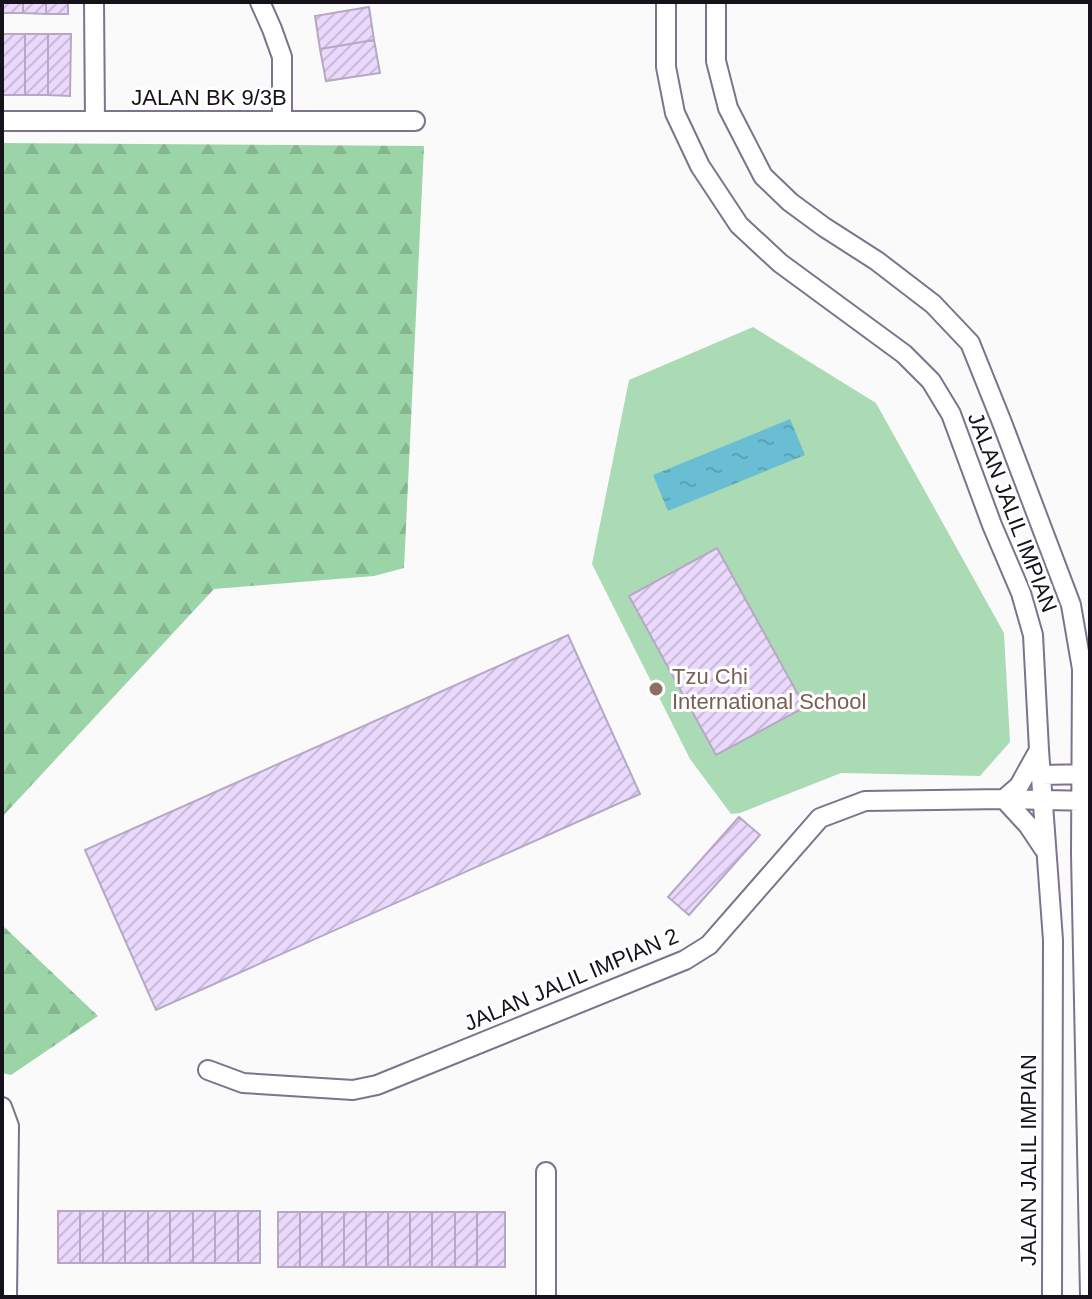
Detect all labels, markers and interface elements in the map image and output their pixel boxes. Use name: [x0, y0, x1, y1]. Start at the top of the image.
street label: JALAN BK 9/3B: [131, 85, 287, 110]
street label: JALAN JALIL IMPIAN: [963, 409, 1062, 616]
place label: Tzu Chi International School: [672, 664, 866, 714]
marker: Tzu Chi International School: [647, 680, 665, 698]
street label: JALAN JALIL IMPIAN 2: [460, 923, 682, 1036]
street label: JALAN JALIL IMPIAN: [1016, 1054, 1041, 1266]

